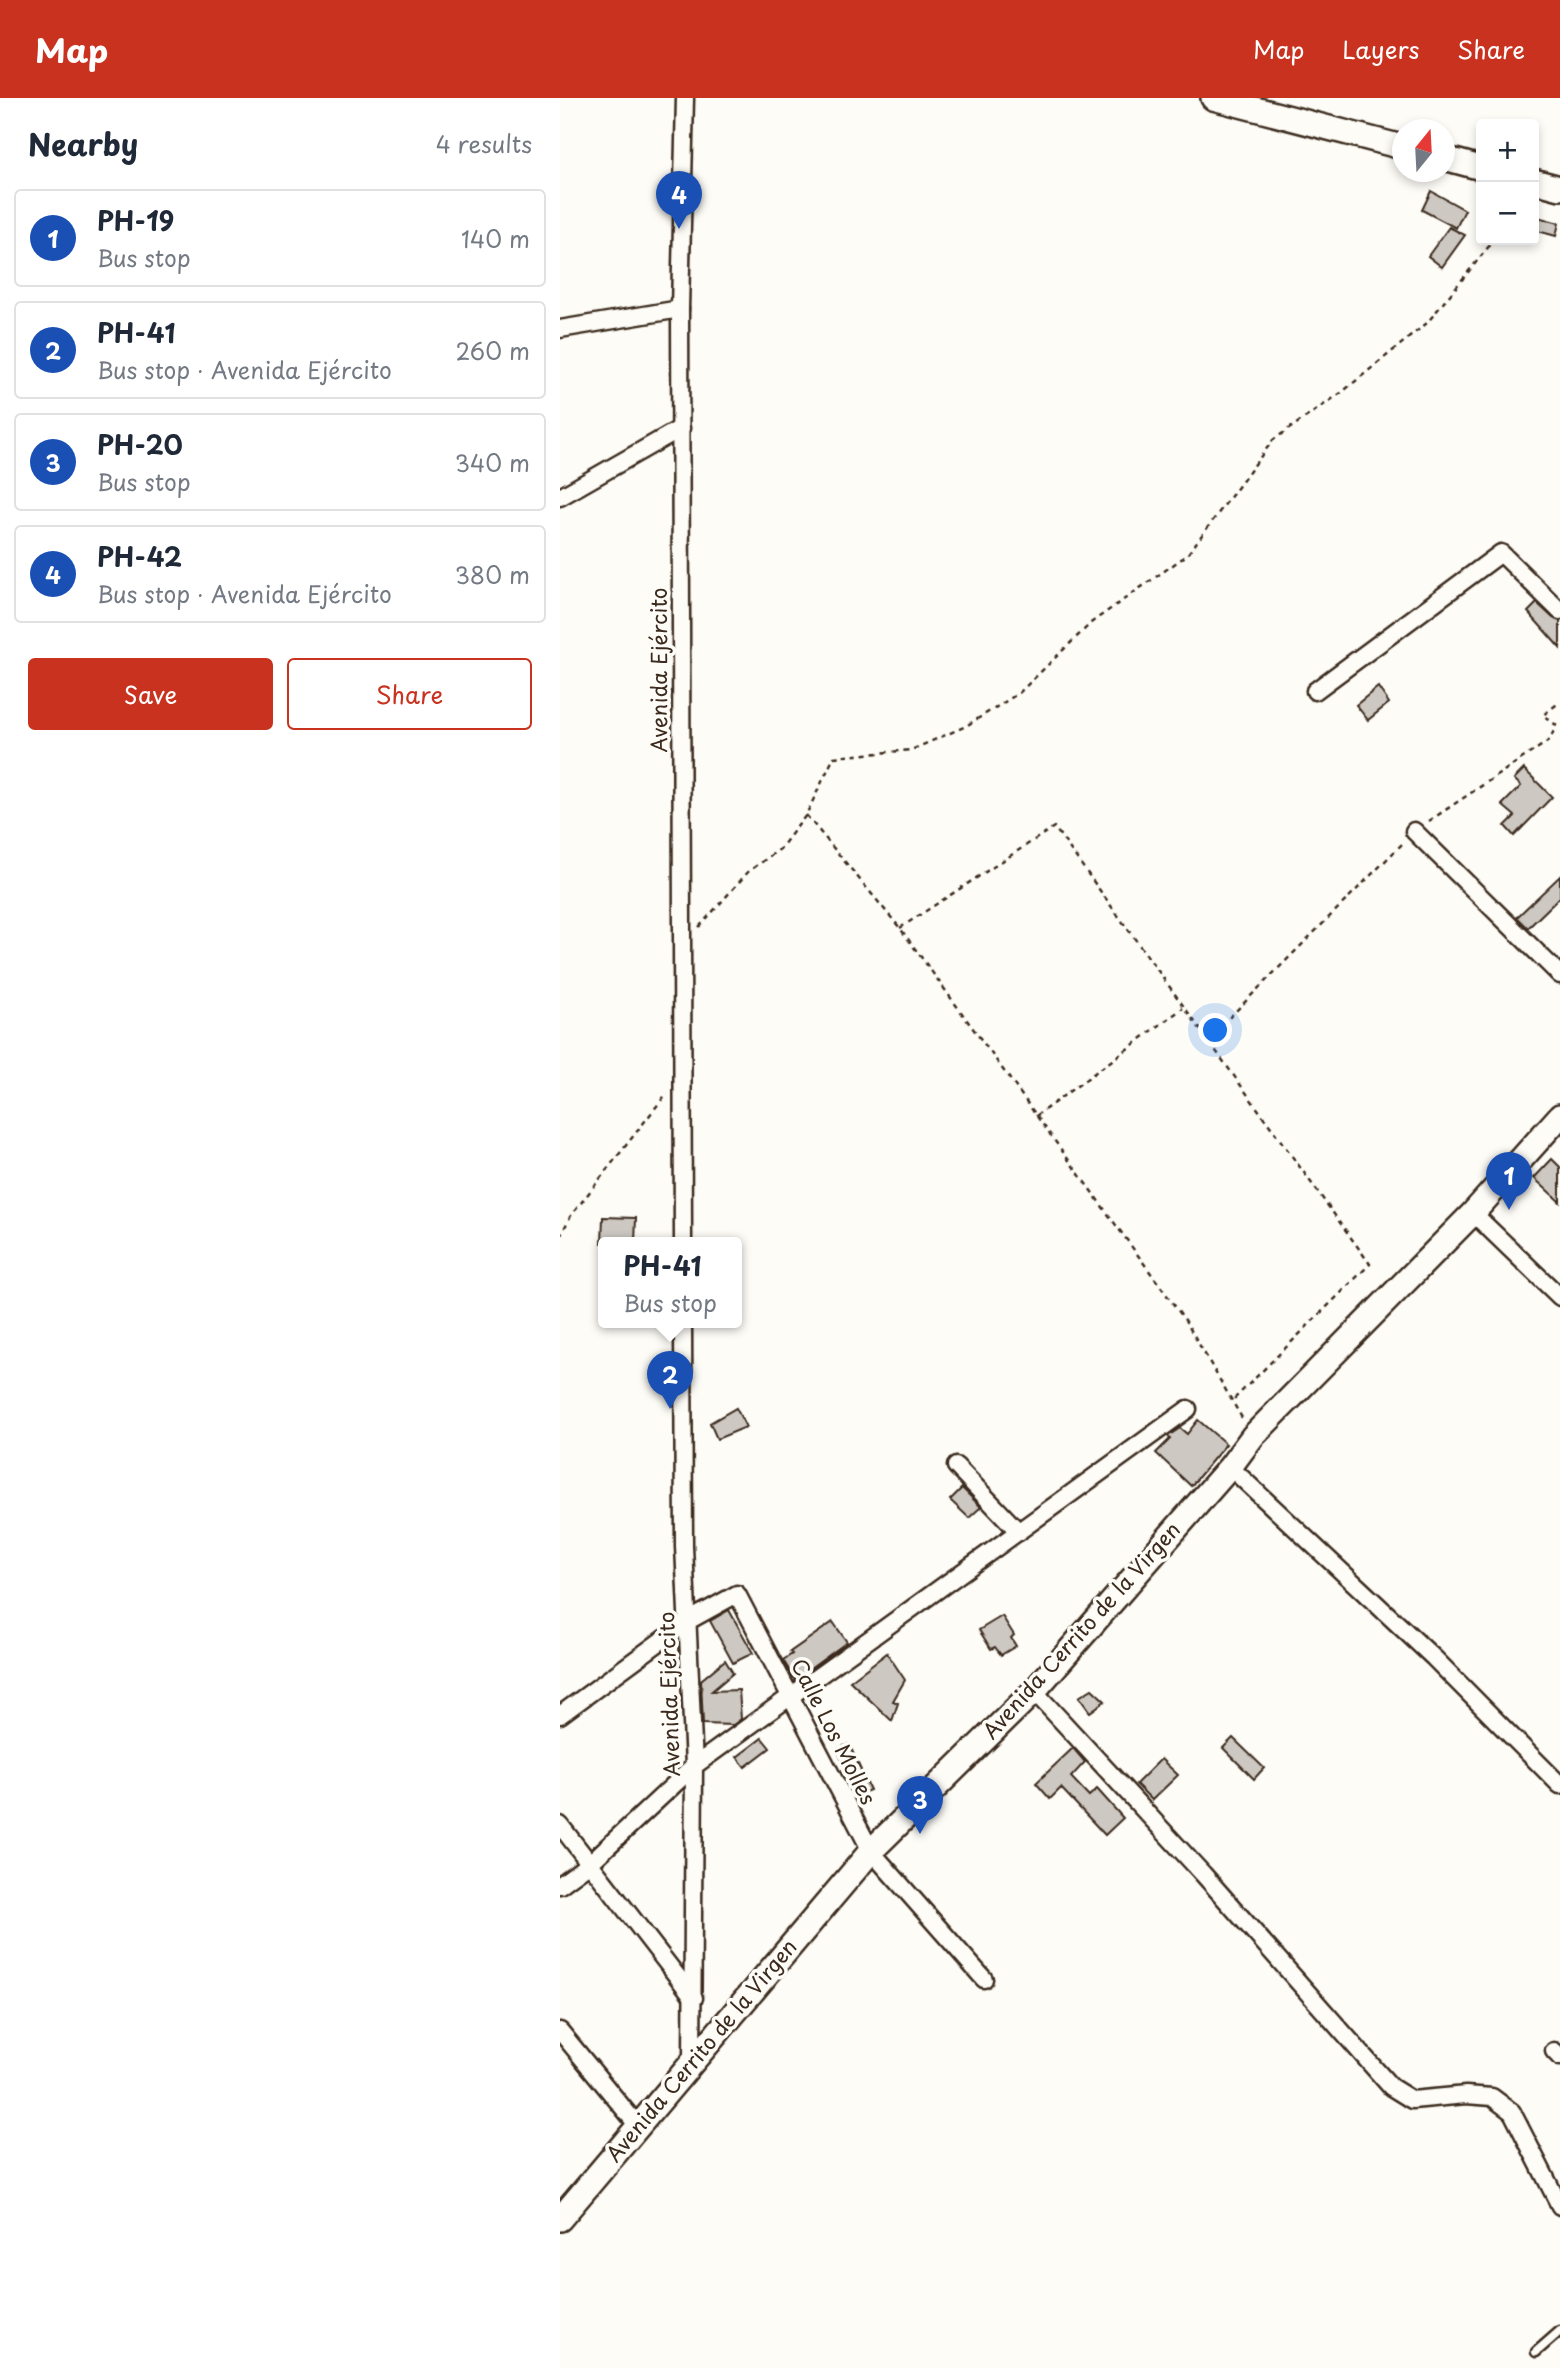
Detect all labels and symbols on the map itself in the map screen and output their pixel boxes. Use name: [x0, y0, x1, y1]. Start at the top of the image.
north arrow: [1392, 119, 1455, 182]
pin: 4: [656, 171, 702, 229]
street label: Avenida Ejército: [642, 587, 674, 753]
your location: [1198, 1013, 1232, 1047]
pin: 1: [1486, 1152, 1532, 1210]
pin: 2: [647, 1351, 693, 1409]
street label: Avenida Cerrito de la Virgen: [974, 1514, 1187, 1745]
street label: Avenida Ejército: [649, 1611, 687, 1777]
street label: Calle Los Molles: [784, 1653, 885, 1810]
pin: 3: [897, 1776, 943, 1834]
street label: Avenida Cerrito de la Virgen: [597, 1931, 804, 2168]

